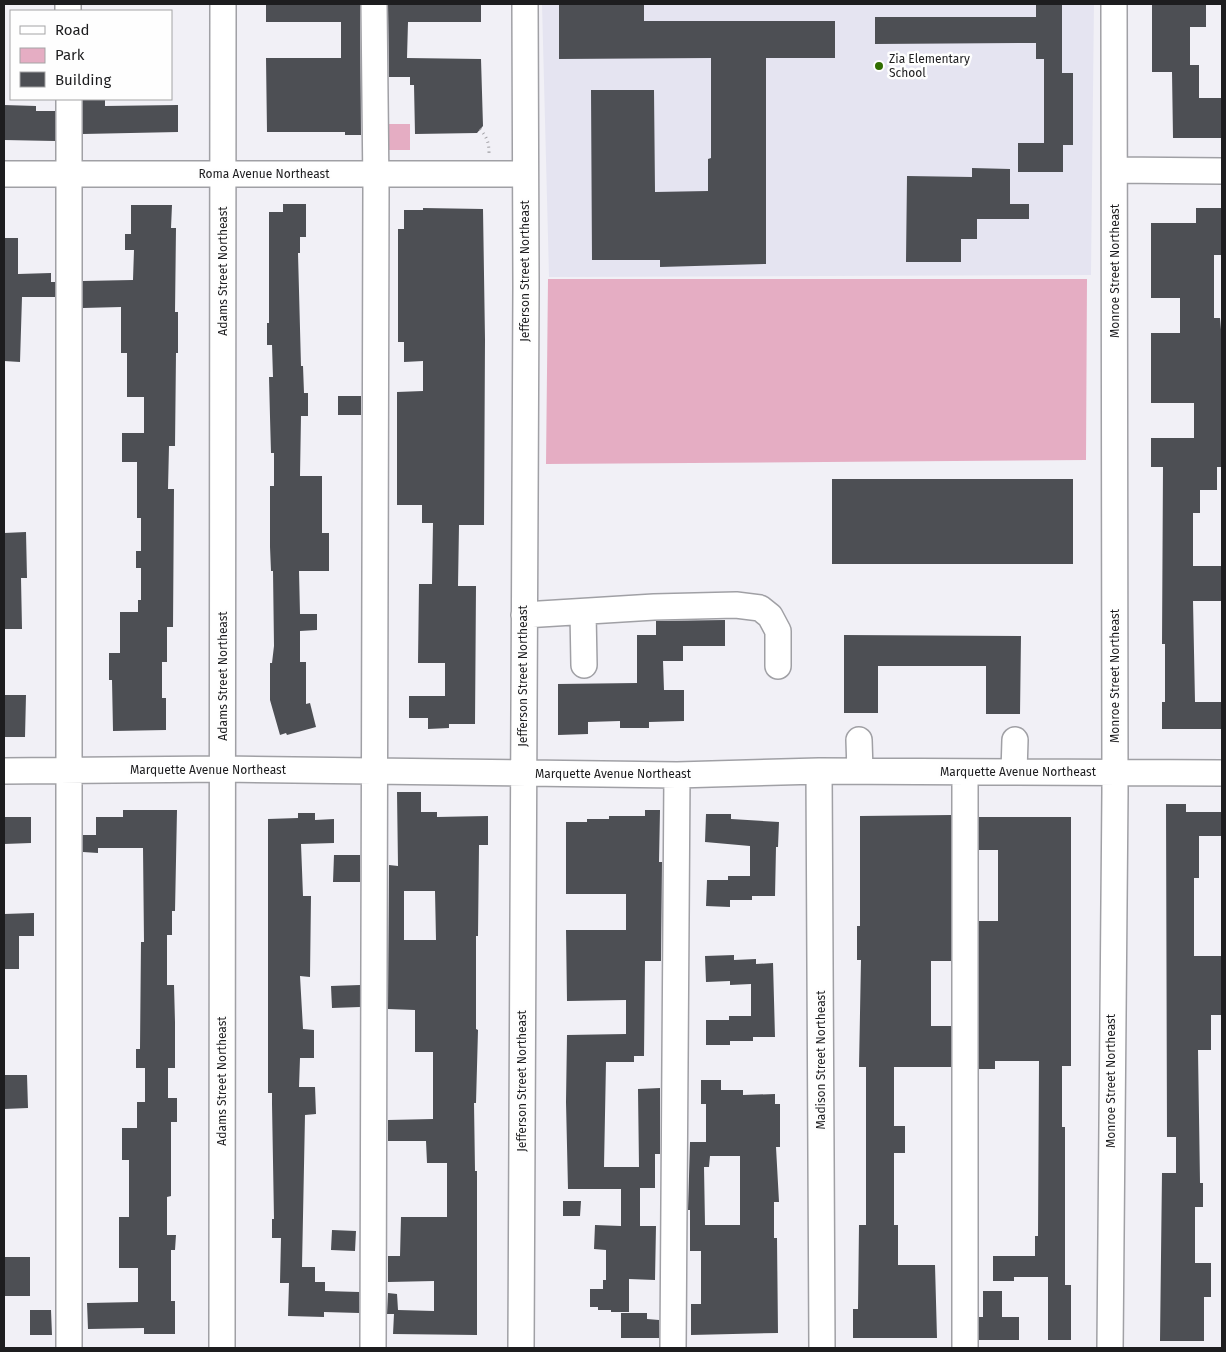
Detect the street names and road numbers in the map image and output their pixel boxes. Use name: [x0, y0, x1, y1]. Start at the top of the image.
street label: Roma Avenue Northeast: [198, 167, 330, 181]
street label: Jefferson Street Northeast: [518, 200, 532, 342]
street label: Monroe Street Northeast: [1108, 203, 1122, 338]
street label: Adams Street Northeast: [216, 206, 230, 336]
street label: Jefferson Street Northeast: [516, 605, 530, 747]
street label: Monroe Street Northeast: [1108, 608, 1122, 743]
street label: Adams Street Northeast: [216, 611, 230, 741]
street label: Marquette Avenue Northeast: [130, 763, 287, 777]
street label: Marquette Avenue Northeast: [940, 765, 1097, 779]
street label: Marquette Avenue Northeast: [535, 767, 692, 781]
street label: Madison Street Northeast: [814, 990, 828, 1129]
street label: Jefferson Street Northeast: [515, 1010, 529, 1152]
street label: Monroe Street Northeast: [1104, 1013, 1118, 1148]
street label: Adams Street Northeast: [215, 1016, 229, 1146]

